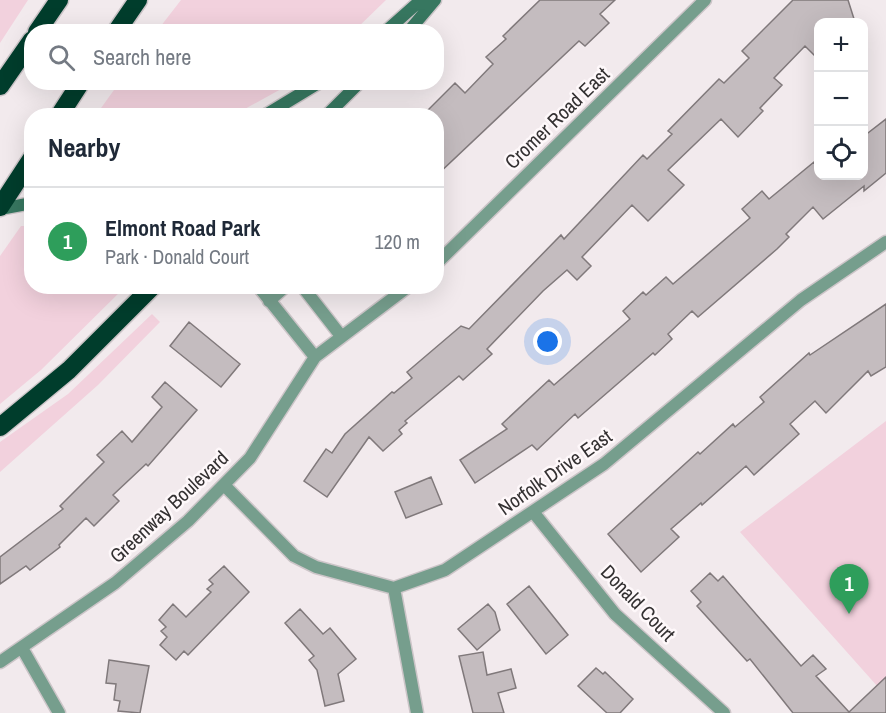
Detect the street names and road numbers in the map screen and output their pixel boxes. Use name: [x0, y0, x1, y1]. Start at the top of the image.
street label: Cromer Road East: [498, 60, 615, 175]
street label: Norfolk Drive East: [492, 422, 617, 521]
street label: Greenway Boulevard: [103, 445, 234, 569]
street label: Donald Court: [595, 559, 682, 647]

